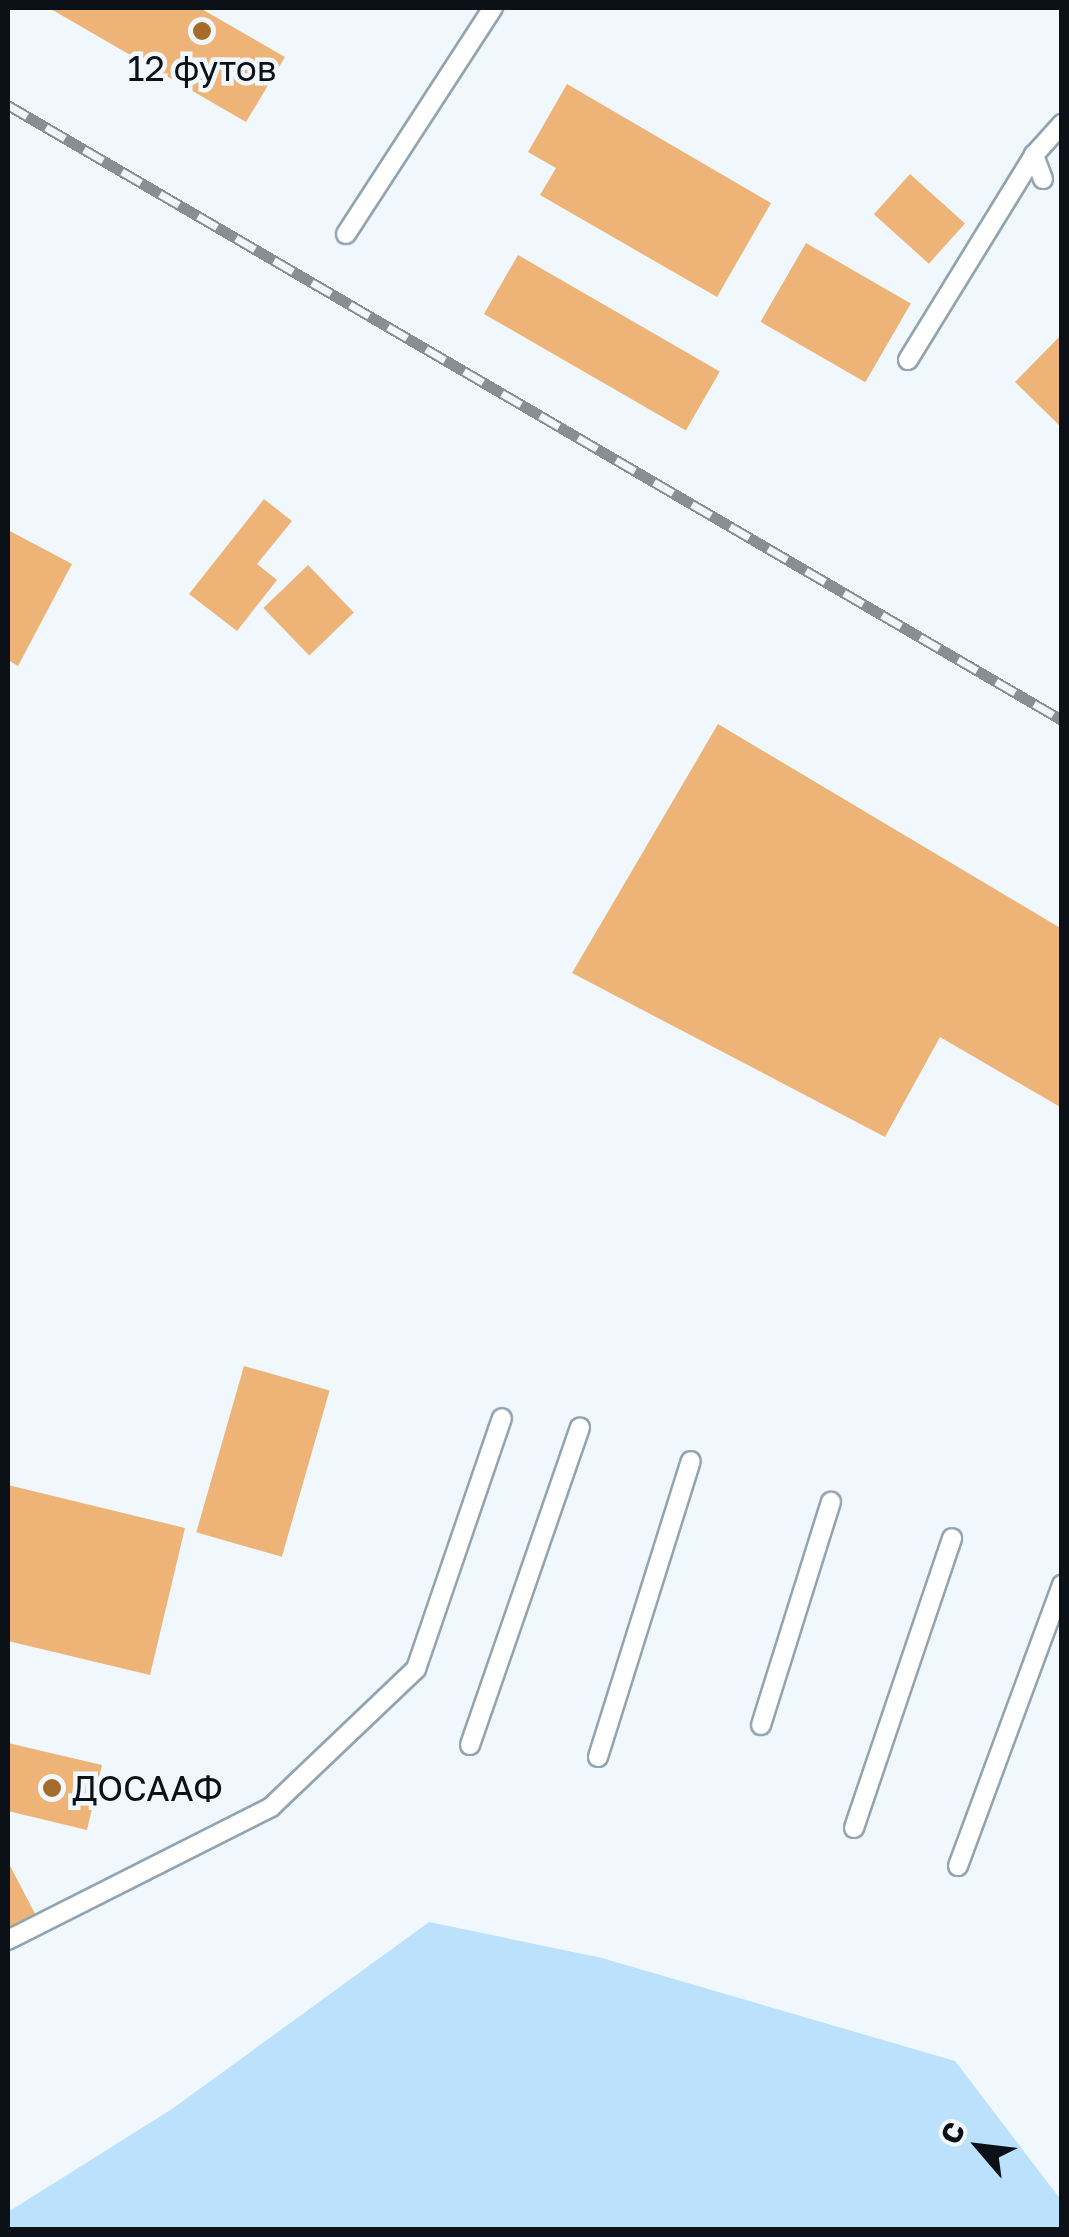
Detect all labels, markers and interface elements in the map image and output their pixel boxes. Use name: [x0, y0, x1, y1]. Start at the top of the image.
marker: 12 футов: [191, 20, 213, 42]
place label: 12 футов: [127, 47, 277, 89]
place label: ДОСААФ: [72, 1767, 223, 1809]
marker: ДОСААФ: [41, 1777, 63, 1799]
north arrow: [929, 2097, 1029, 2197]
text: С: [933, 2116, 971, 2149]

